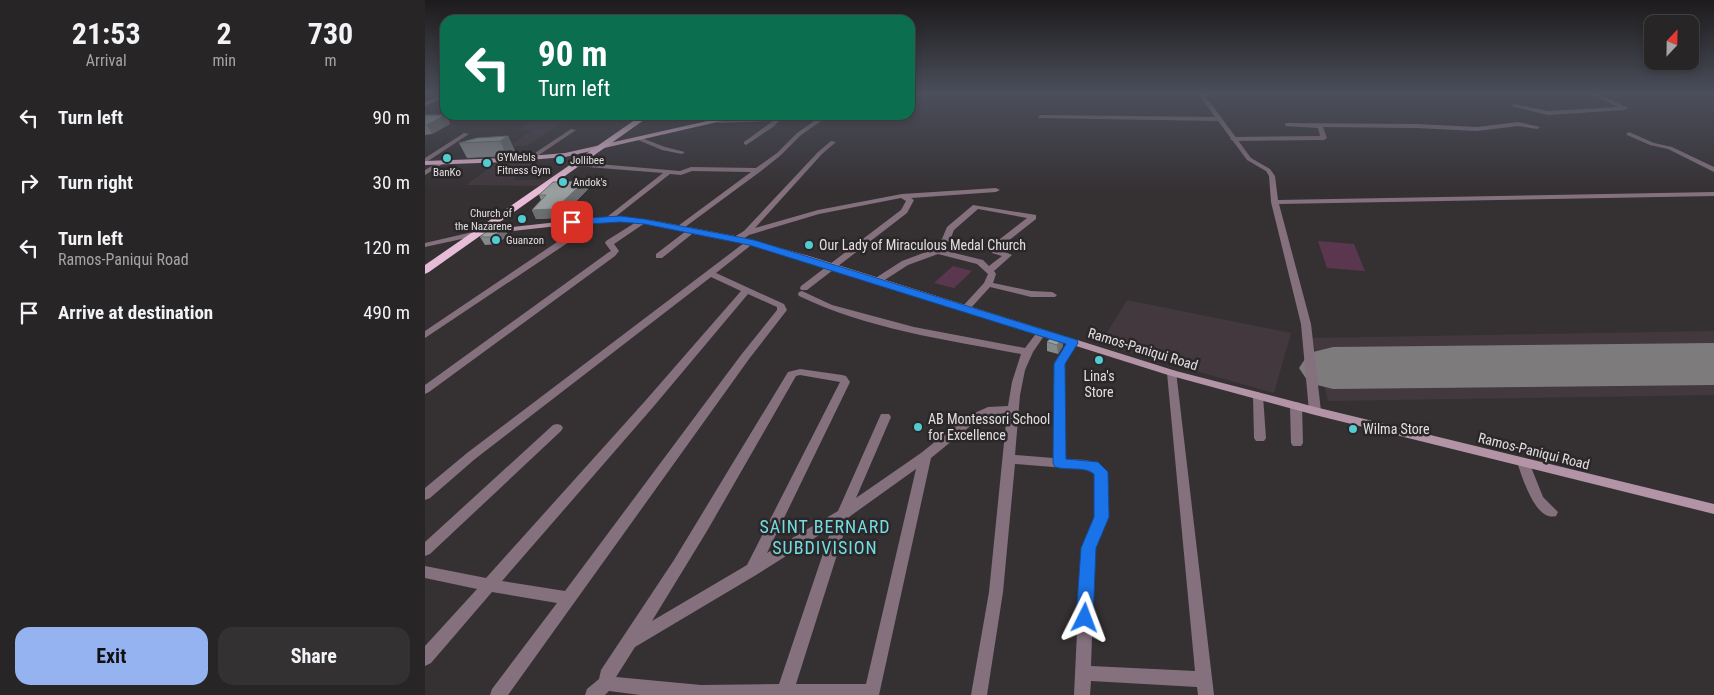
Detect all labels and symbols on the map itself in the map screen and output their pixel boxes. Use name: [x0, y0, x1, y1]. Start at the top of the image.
north arrow: [1644, 15, 1699, 70]
place label: GYMebls Fitness Gym: [497, 151, 550, 177]
marker: BanKo: [441, 152, 453, 164]
marker: Jollibee: [554, 154, 566, 166]
place label: Jollibee: [570, 154, 604, 167]
marker: GYMebls Fitness Gym: [481, 157, 493, 169]
place label: BanKo: [433, 166, 461, 179]
marker: Andok's: [557, 176, 569, 188]
place label: Andok's: [573, 176, 607, 189]
pin: [551, 201, 593, 243]
place label: Church of the Nazarene: [455, 207, 513, 233]
marker: Church of the Nazarene: [516, 213, 528, 225]
marker: Guanzon: [490, 234, 502, 246]
place label: Guanzon: [506, 234, 544, 247]
place label: Our Lady of Miraculous Medal Church: [819, 237, 1026, 253]
marker: Our Lady of Miraculous Medal Church: [803, 239, 815, 251]
street label: Ramos-Paniqui Road: [1086, 325, 1200, 373]
marker: Lina's Store: [1093, 354, 1105, 366]
place label: Lina's Store: [1083, 368, 1115, 400]
place label: AB Montessori School for Excellence: [928, 411, 1050, 443]
marker: AB Montessori School for Excellence: [912, 421, 924, 433]
place label: Wilma Store: [1363, 421, 1430, 437]
marker: Wilma Store: [1347, 423, 1359, 435]
street label: Ramos-Paniqui Road: [1477, 429, 1591, 473]
district label: SAINT BERNARD SUBDIVISION: [759, 516, 891, 558]
position arrow: [1058, 591, 1110, 643]

